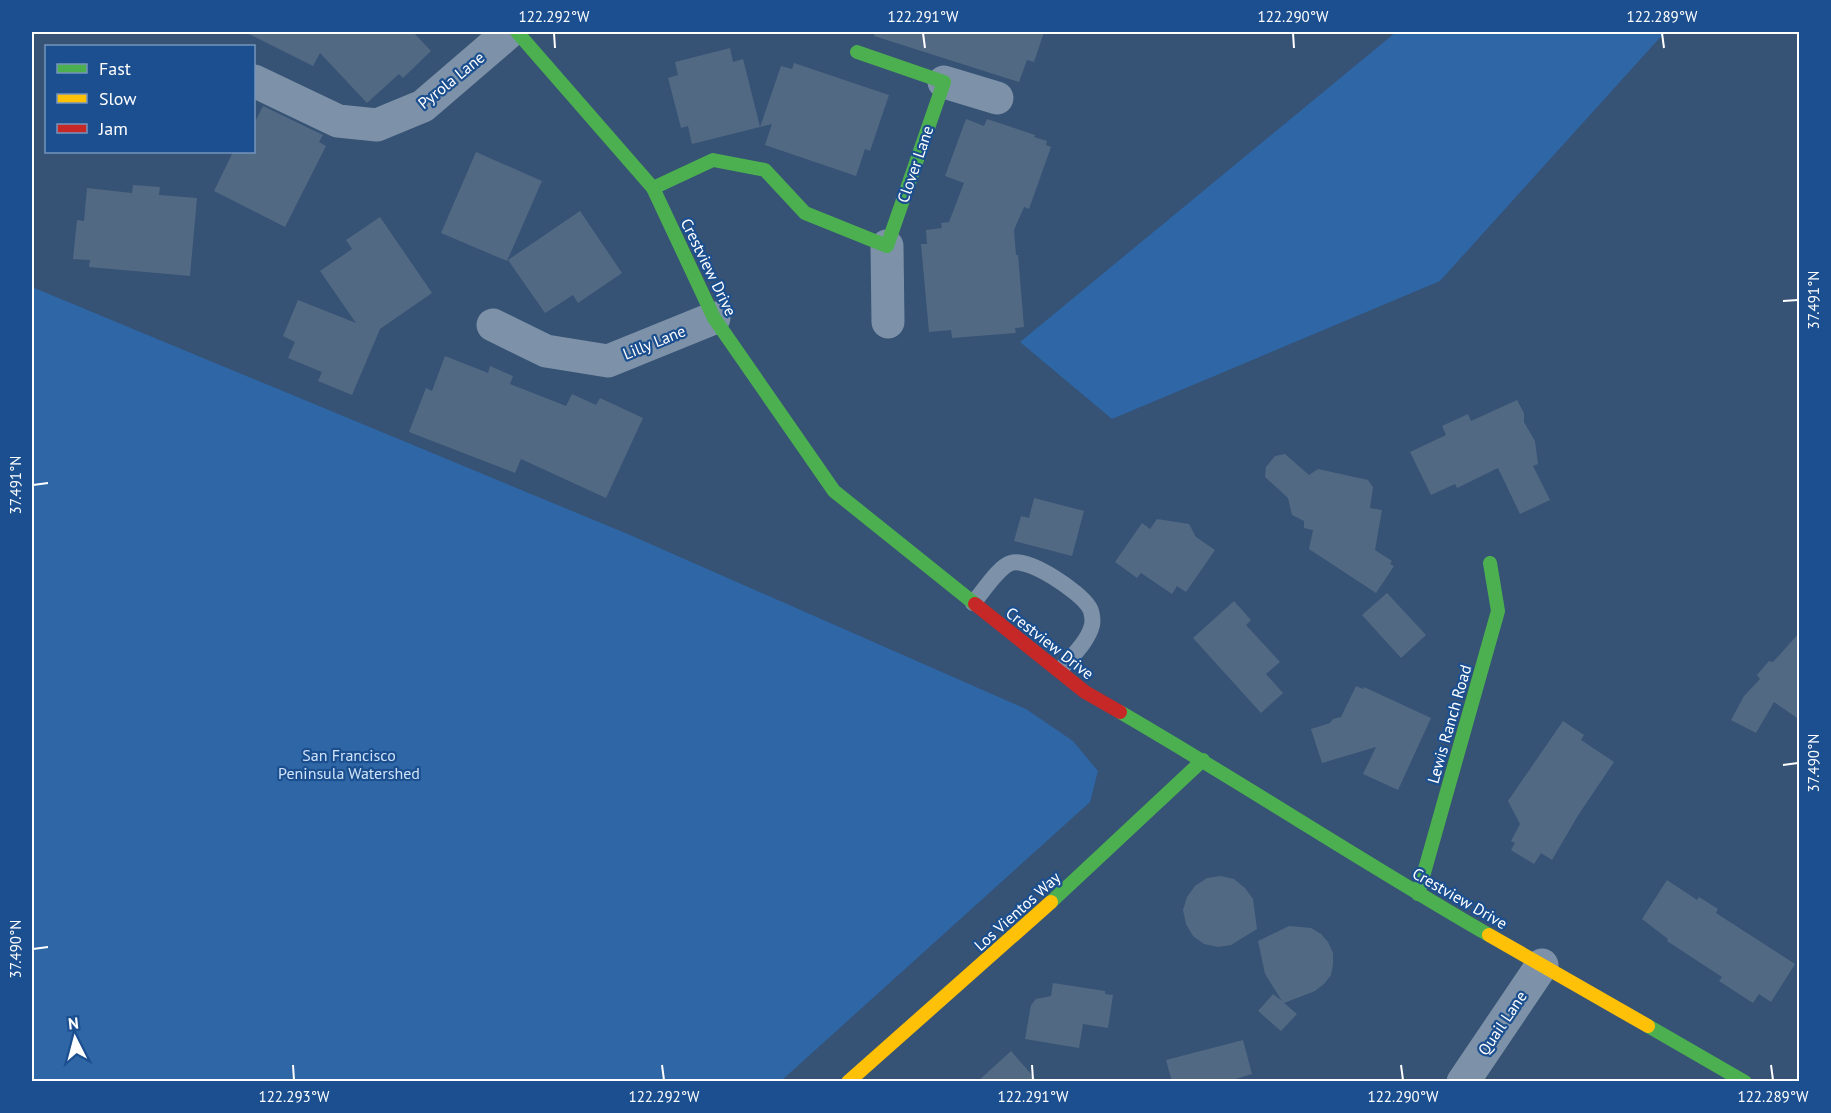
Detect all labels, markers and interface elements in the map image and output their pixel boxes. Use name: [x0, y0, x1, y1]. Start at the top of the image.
text: 122.292°W: [518, 7, 590, 26]
text: 122.291°W: [887, 7, 959, 26]
text: 122.290°W: [1257, 7, 1329, 26]
text: 122.289°W: [1626, 7, 1698, 26]
legend: [45, 45, 255, 153]
street label: Pyrola Lane: [414, 47, 488, 113]
text: Fast: [99, 57, 131, 80]
text: Slow: [99, 87, 137, 110]
text: Jam: [98, 117, 128, 140]
street label: Clover Lane: [892, 123, 938, 205]
street label: Crestview Drive: [677, 215, 741, 319]
text: 37.491°N: [1804, 271, 1823, 329]
street label: Lilly Lane: [620, 320, 688, 364]
text: 37.491°N: [6, 456, 25, 514]
street label: Crestview Drive: [1002, 602, 1098, 684]
street label: Lewis Ranch Road: [1423, 662, 1475, 786]
text: 37.490°N: [1804, 734, 1823, 792]
park label: San Francisco Peninsula Watershed: [278, 745, 420, 783]
street label: Crestview Drive: [1409, 863, 1511, 933]
street label: Los Vientos Way: [970, 867, 1065, 955]
text: 37.490°N: [6, 920, 25, 978]
street label: Quail Lane: [1473, 987, 1531, 1059]
north arrow: [45, 1008, 105, 1068]
text: N: [67, 1013, 80, 1034]
text: 122.293°W: [258, 1087, 330, 1106]
text: 122.292°W: [628, 1087, 700, 1106]
text: 122.291°W: [997, 1087, 1069, 1106]
text: 122.290°W: [1367, 1087, 1439, 1106]
text: 122.289°W: [1737, 1087, 1809, 1106]

